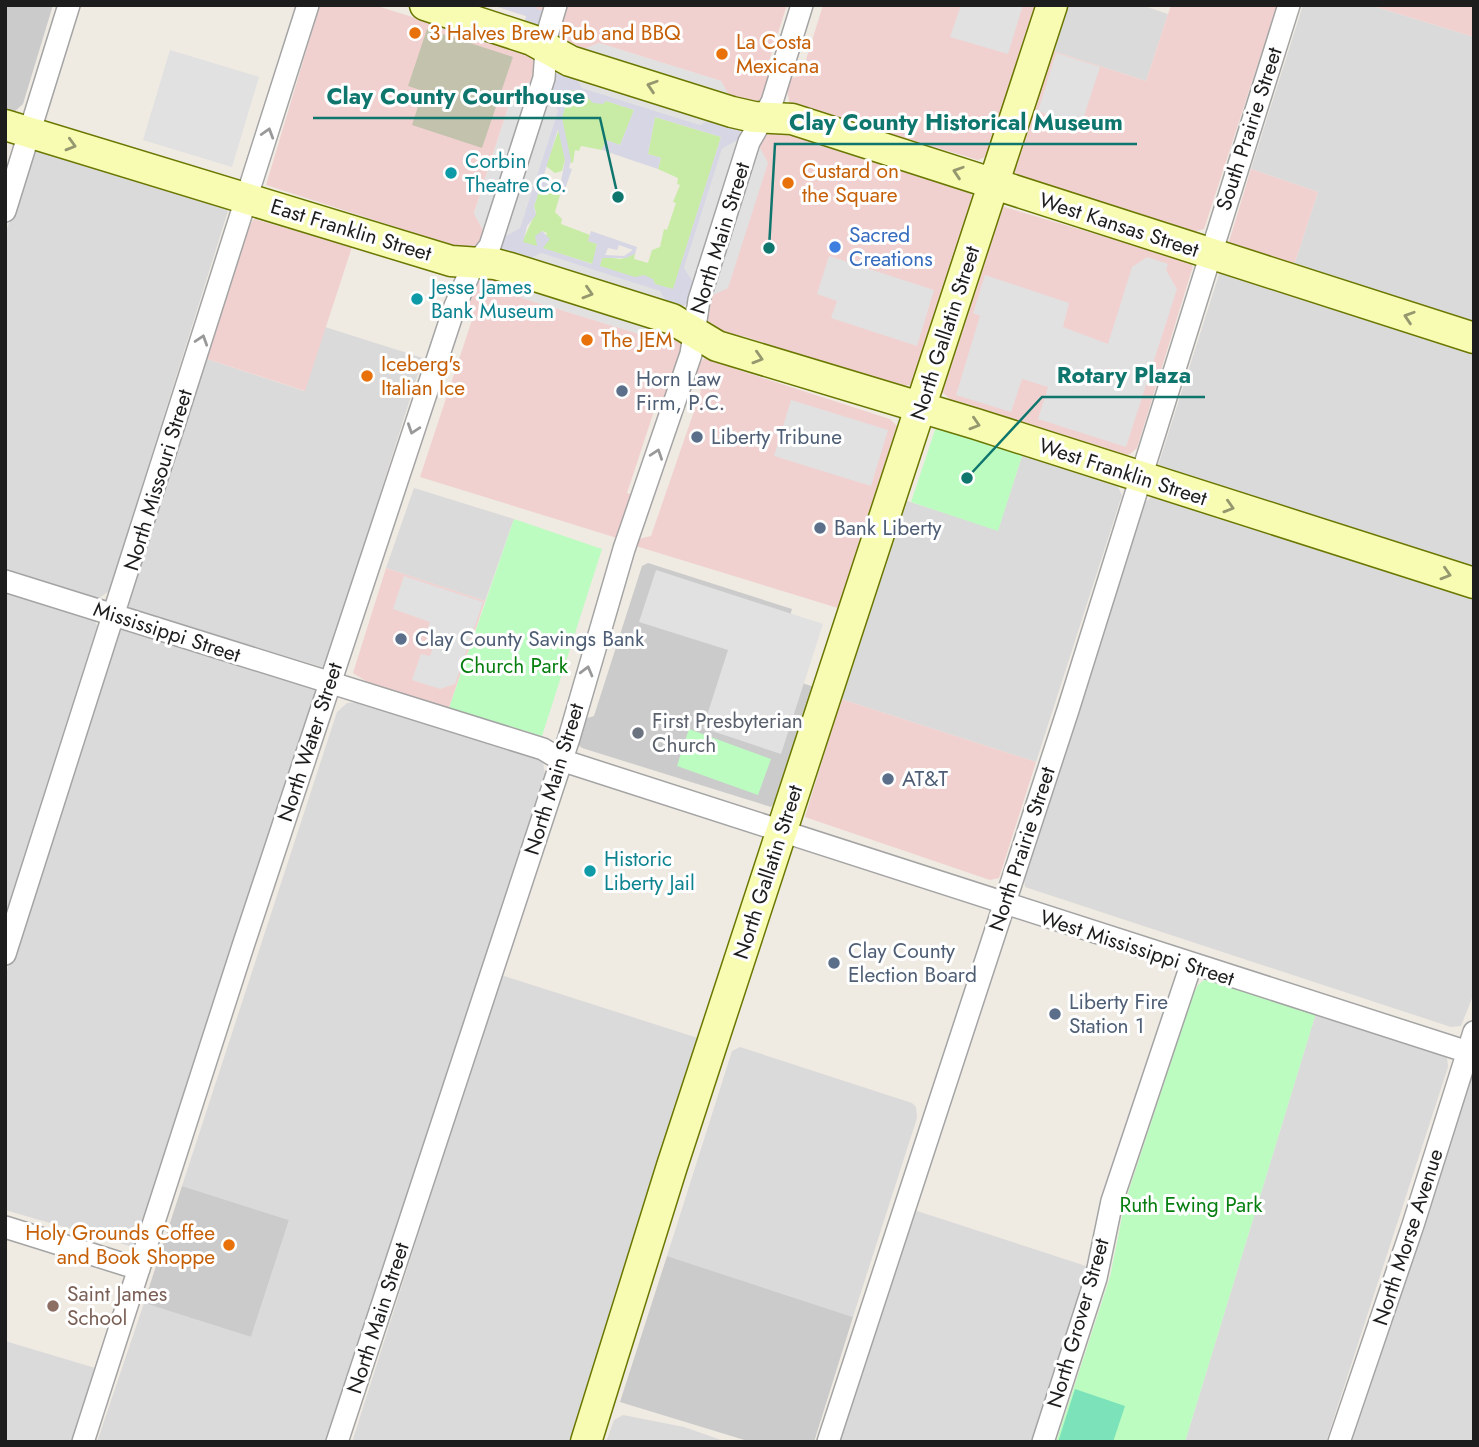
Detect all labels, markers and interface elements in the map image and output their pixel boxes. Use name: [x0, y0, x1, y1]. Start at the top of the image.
place label: 3 Halves Brew Pub and BBQ: [429, 18, 681, 48]
marker: 3 Halves Brew Pub and BBQ: [407, 25, 423, 41]
place label: La Costa Mexicana: [736, 27, 819, 81]
street label: South Prairie Street: [1208, 43, 1290, 215]
marker: La Costa Mexicana: [714, 46, 730, 62]
callout: Clay County Courthouse: [313, 74, 600, 118]
text: Clay County Courthouse: [326, 79, 586, 113]
one-way arrow: [646, 80, 658, 95]
callout: Clay County Historical Museum: [775, 100, 1137, 144]
text: Clay County Historical Museum: [789, 105, 1123, 139]
one-way arrow: [260, 128, 275, 140]
one-way arrow: [64, 136, 76, 151]
place label: Corbin Theatre Co.: [465, 146, 567, 200]
place label: Custard on the Square: [802, 156, 899, 210]
street label: North Main Street: [683, 158, 757, 318]
marker: Corbin Theatre Co.: [443, 165, 459, 181]
one-way arrow: [952, 165, 964, 180]
marker: Custard on the Square: [780, 175, 796, 191]
street label: West Kansas Street: [1035, 185, 1203, 265]
street label: East Franklin Street: [267, 191, 435, 269]
place label: Sacred Creations: [849, 220, 933, 274]
marker: Sacred Creations: [827, 239, 843, 255]
street label: North Gallatin Street: [903, 242, 987, 424]
place label: Jesse James Bank Museum: [428, 272, 554, 326]
one-way arrow: [581, 285, 594, 299]
marker: Jesse James Bank Museum: [409, 291, 425, 307]
one-way arrow: [1403, 311, 1416, 325]
place label: The JEM: [601, 325, 673, 355]
marker: The JEM: [579, 332, 595, 348]
one-way arrow: [194, 335, 208, 347]
place label: Iceberg's Italian Ice: [381, 349, 465, 403]
one-way arrow: [751, 349, 763, 364]
callout: Rotary Plaza: [1042, 353, 1205, 397]
text: Rotary Plaza: [1057, 358, 1191, 392]
place label: Horn Law Firm, P.C.: [636, 364, 725, 418]
marker: Iceberg's Italian Ice: [359, 368, 375, 384]
marker: Horn Law Firm, P.C.: [614, 383, 630, 399]
street label: North Missouri Street: [116, 386, 200, 574]
one-way arrow: [969, 416, 981, 430]
place label: Liberty Tribune: [711, 422, 842, 452]
one-way arrow: [407, 423, 422, 435]
marker: Liberty Tribune: [689, 429, 705, 445]
street label: West Franklin Street: [1035, 431, 1211, 513]
one-way arrow: [648, 449, 663, 461]
one-way arrow: [1223, 498, 1235, 513]
place label: Bank Liberty: [834, 513, 942, 543]
marker: Bank Liberty: [812, 520, 828, 536]
one-way arrow: [1440, 566, 1452, 581]
street label: Mississippi Street: [90, 594, 244, 670]
place label: Clay County Savings Bank: [415, 624, 645, 654]
marker: Clay County Savings Bank: [393, 631, 409, 647]
park label: Church Park: [460, 651, 569, 681]
street label: North Water Street: [270, 659, 350, 825]
one-way arrow: [579, 665, 593, 677]
street label: North Main Street: [517, 699, 591, 859]
place label: First Presbyterian Church: [652, 706, 803, 760]
marker: First Presbyterian Church: [630, 725, 646, 741]
street label: North Prairie Street: [981, 763, 1063, 935]
place label: AT&T: [902, 764, 948, 794]
marker: AT&T: [880, 771, 896, 787]
street label: North Gallatin Street: [726, 781, 810, 963]
place label: Historic Liberty Jail: [604, 844, 695, 898]
marker: Historic Liberty Jail: [582, 863, 598, 879]
street label: West Mississippi Street: [1036, 902, 1238, 994]
place label: Clay County Election Board: [848, 936, 977, 990]
marker: Clay County Election Board: [826, 955, 842, 971]
place label: Liberty Fire Station 1: [1069, 987, 1168, 1041]
marker: Liberty Fire Station 1: [1047, 1006, 1063, 1022]
street label: North Morse Avenue: [1365, 1145, 1451, 1329]
park label: Ruth Ewing Park: [1119, 1190, 1263, 1220]
place label: Holy Grounds Coffee and Book Shoppe: [25, 1218, 215, 1272]
street label: North Grover Street: [1039, 1235, 1117, 1411]
marker: Holy Grounds Coffee and Book Shoppe: [221, 1237, 237, 1253]
street label: North Main Street: [339, 1239, 417, 1397]
place label: Saint James School: [67, 1279, 167, 1333]
marker: Saint James School: [45, 1298, 61, 1314]

